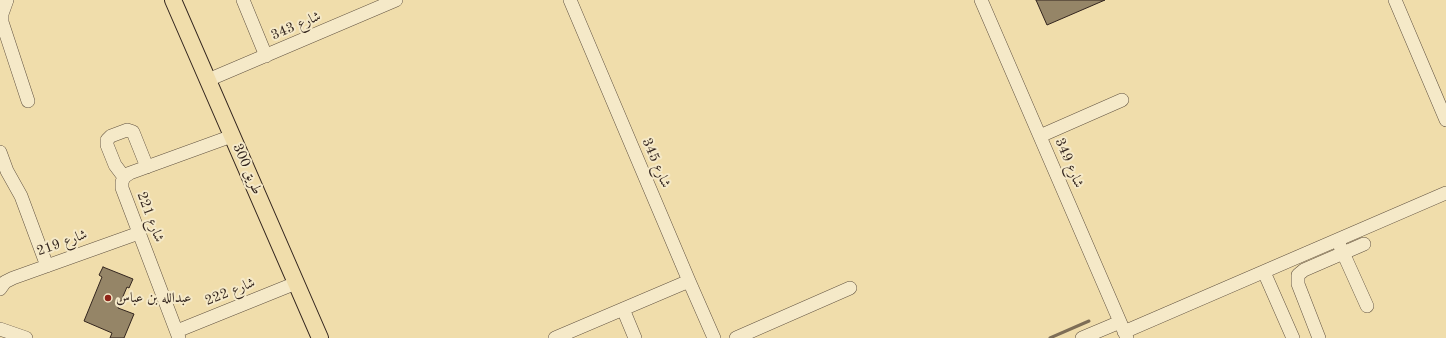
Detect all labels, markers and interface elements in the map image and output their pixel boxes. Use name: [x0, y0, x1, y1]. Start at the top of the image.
street label: شارع 343: [269, 8, 323, 44]
street label: شارع 345: [638, 136, 674, 190]
street label: شارع 349: [1051, 136, 1087, 190]
street label: طريق 300: [229, 141, 265, 197]
street label: شارع 221: [133, 189, 167, 245]
street label: شارع 219: [34, 226, 90, 260]
street label: شارع 222: [202, 274, 258, 310]
place label: عبدالله بن عباس: [116, 290, 191, 306]
marker: عبدالله بن عباس: [103, 293, 113, 303]

